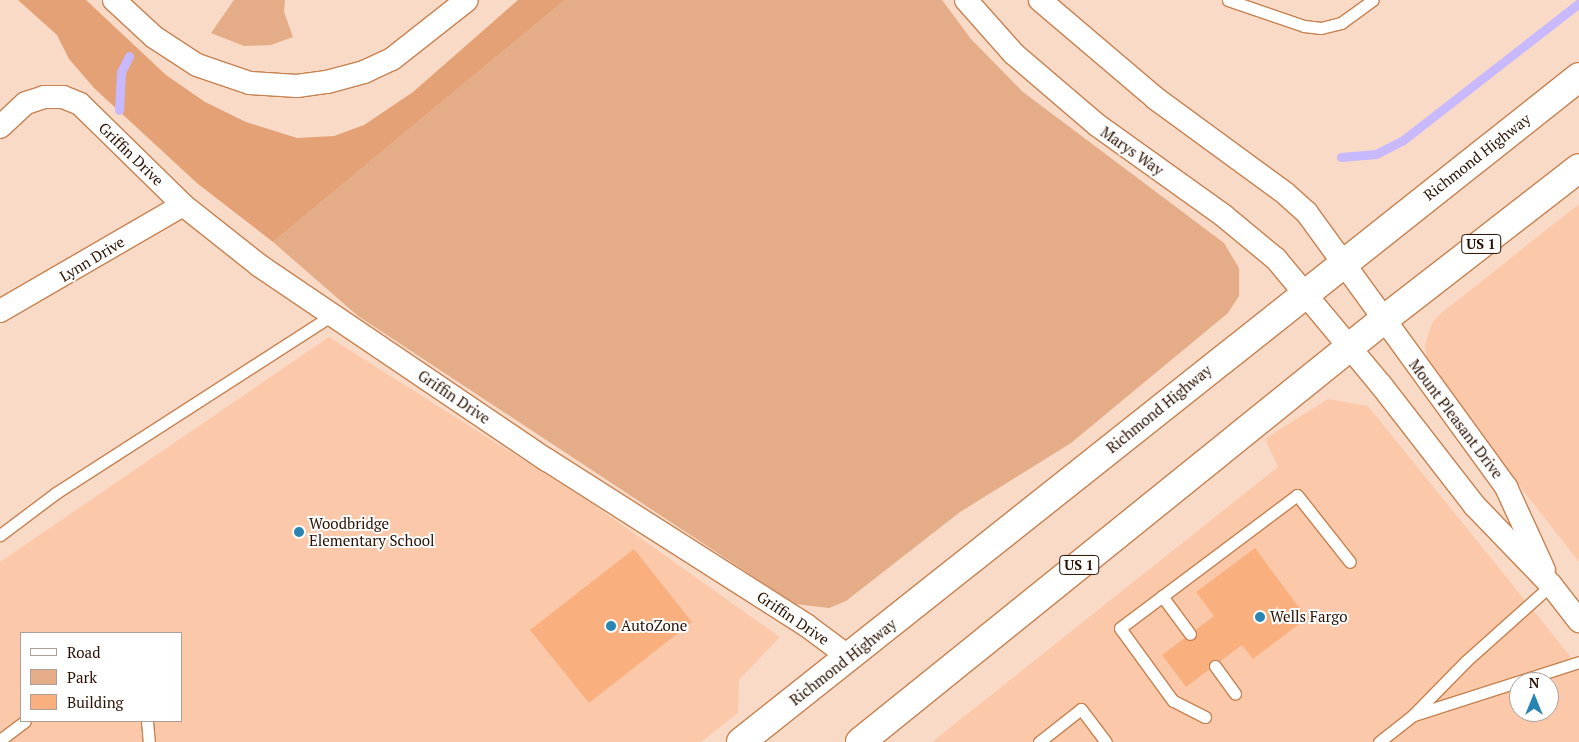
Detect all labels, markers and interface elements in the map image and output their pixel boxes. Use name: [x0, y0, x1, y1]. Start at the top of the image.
street label: Richmond Highway: [1420, 110, 1534, 204]
street label: Griffin Drive: [95, 119, 167, 189]
street label: Marys Way: [1097, 123, 1167, 179]
road number: US 1: [1461, 232, 1501, 255]
street label: Lynn Drive: [56, 233, 128, 285]
street label: Mount Pleasant Drive: [1405, 356, 1507, 482]
street label: Richmond Highway: [1103, 361, 1215, 457]
street label: Griffin Drive: [415, 366, 493, 428]
place label: Woodbridge Elementary School: [309, 514, 435, 549]
marker: Woodbridge Elementary School: [293, 526, 305, 538]
road number: US 1: [1059, 554, 1099, 576]
street label: Griffin Drive: [754, 587, 832, 649]
place label: Wells Fargo: [1270, 608, 1347, 626]
marker: Wells Fargo: [1254, 611, 1266, 623]
street label: Richmond Highway: [786, 615, 900, 709]
place label: AutoZone: [621, 617, 687, 635]
marker: AutoZone: [605, 620, 617, 632]
legend: [20, 632, 182, 722]
text: Road: [67, 642, 100, 662]
text: Park: [67, 667, 97, 687]
north arrow: [1509, 672, 1559, 722]
text: N: [1529, 673, 1539, 692]
text: Building: [67, 692, 124, 712]

